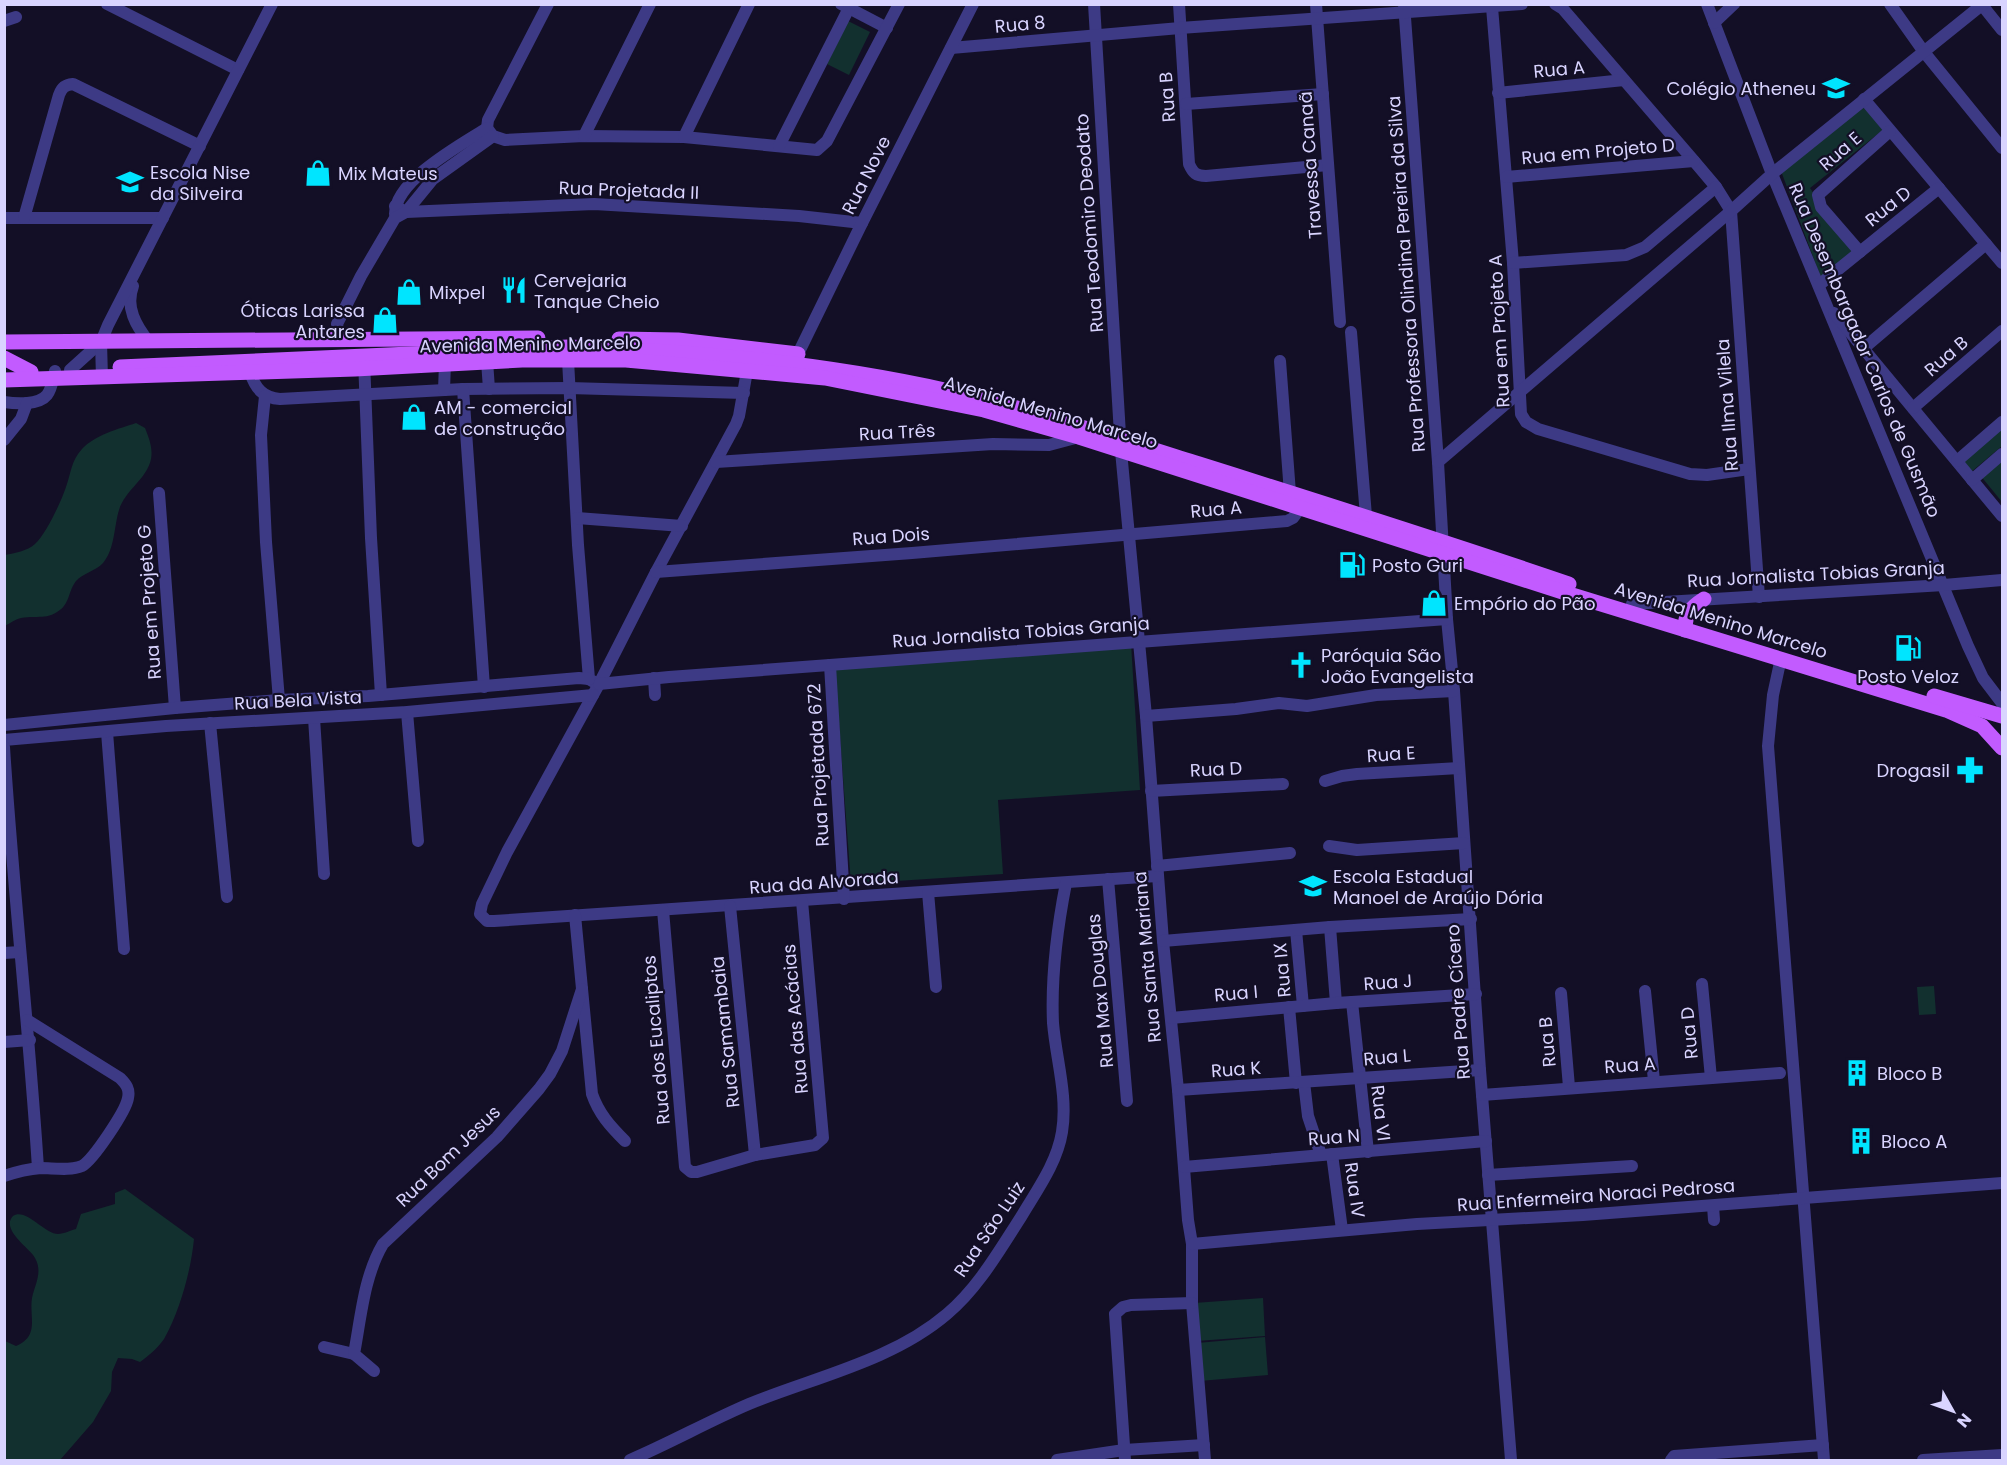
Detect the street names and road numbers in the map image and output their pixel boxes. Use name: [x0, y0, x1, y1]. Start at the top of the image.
street label: Rua 8: [994, 9, 1046, 39]
street label: Rua A: [1532, 54, 1586, 84]
street label: Rua B: [1153, 71, 1181, 123]
street label: Travessa Canaã: [1292, 91, 1328, 239]
street label: Rua Professora Olindina Pereira da Silva: [1381, 95, 1431, 453]
street label: Rua Teodomiro Deodato: [1069, 113, 1109, 333]
street label: Rua E: [1813, 126, 1867, 176]
street label: Rua Nove: [836, 132, 896, 218]
street label: Rua em Projeto D: [1520, 132, 1676, 170]
street label: Rua Projetada II: [558, 175, 700, 205]
street label: Rua Desembargador Carlos de Gusmão: [1783, 179, 1947, 521]
street label: Rua D: [1860, 180, 1916, 232]
street label: Rua em Projeto A: [1483, 254, 1515, 408]
street label: Avenida Menino Marcelo: [419, 330, 641, 358]
street label: Rua B: [1919, 330, 1973, 382]
street label: Rua Ilma Vilela: [1710, 338, 1744, 472]
street label: Avenida Menino Marcelo: [941, 369, 1161, 455]
street label: Rua Três: [858, 418, 936, 446]
street label: Rua A: [1189, 494, 1243, 524]
street label: Rua Dois: [851, 521, 931, 551]
street label: Rua em Projeto G: [131, 524, 167, 680]
street label: Rua Jornalista Tobias Granja: [1687, 555, 1945, 593]
street label: Avenida Menino Marcelo: [1612, 576, 1830, 664]
street label: Rua Jornalista Tobias Granja: [891, 611, 1151, 653]
street label: Rua Projetada 672: [801, 683, 835, 847]
street label: Rua Bela Vista: [234, 684, 362, 716]
street label: Rua E: [1366, 740, 1416, 768]
street label: Rua D: [1189, 755, 1243, 783]
street label: Rua da Alvorada: [748, 864, 900, 900]
street label: Rua Santa Mariana: [1127, 870, 1167, 1044]
street label: Rua Max Douglas: [1081, 913, 1119, 1069]
street label: Rua Padre Cícero: [1440, 924, 1476, 1080]
street label: Rua IX: [1267, 941, 1297, 999]
street label: Rua das Acácias: [776, 943, 814, 1095]
street label: Rua dos Eucaliptos: [636, 954, 676, 1126]
street label: Rua Samambaia: [705, 955, 745, 1109]
street label: Rua J: [1363, 968, 1413, 996]
street label: Rua I: [1213, 979, 1259, 1007]
street label: Rua D: [1674, 1006, 1704, 1060]
street label: Rua B: [1532, 1016, 1562, 1068]
street label: Rua L: [1362, 1042, 1412, 1072]
street label: Rua A: [1603, 1051, 1657, 1079]
street label: Rua K: [1210, 1055, 1262, 1083]
street label: Rua VI: [1365, 1084, 1397, 1142]
street label: Rua Bom Jesus: [390, 1100, 506, 1212]
street label: Rua N: [1307, 1123, 1361, 1151]
street label: Rua IV: [1339, 1161, 1371, 1219]
street label: Rua Enfermeira Noraci Pedrosa: [1456, 1173, 1736, 1217]
street label: Rua São Luiz: [948, 1176, 1030, 1282]

